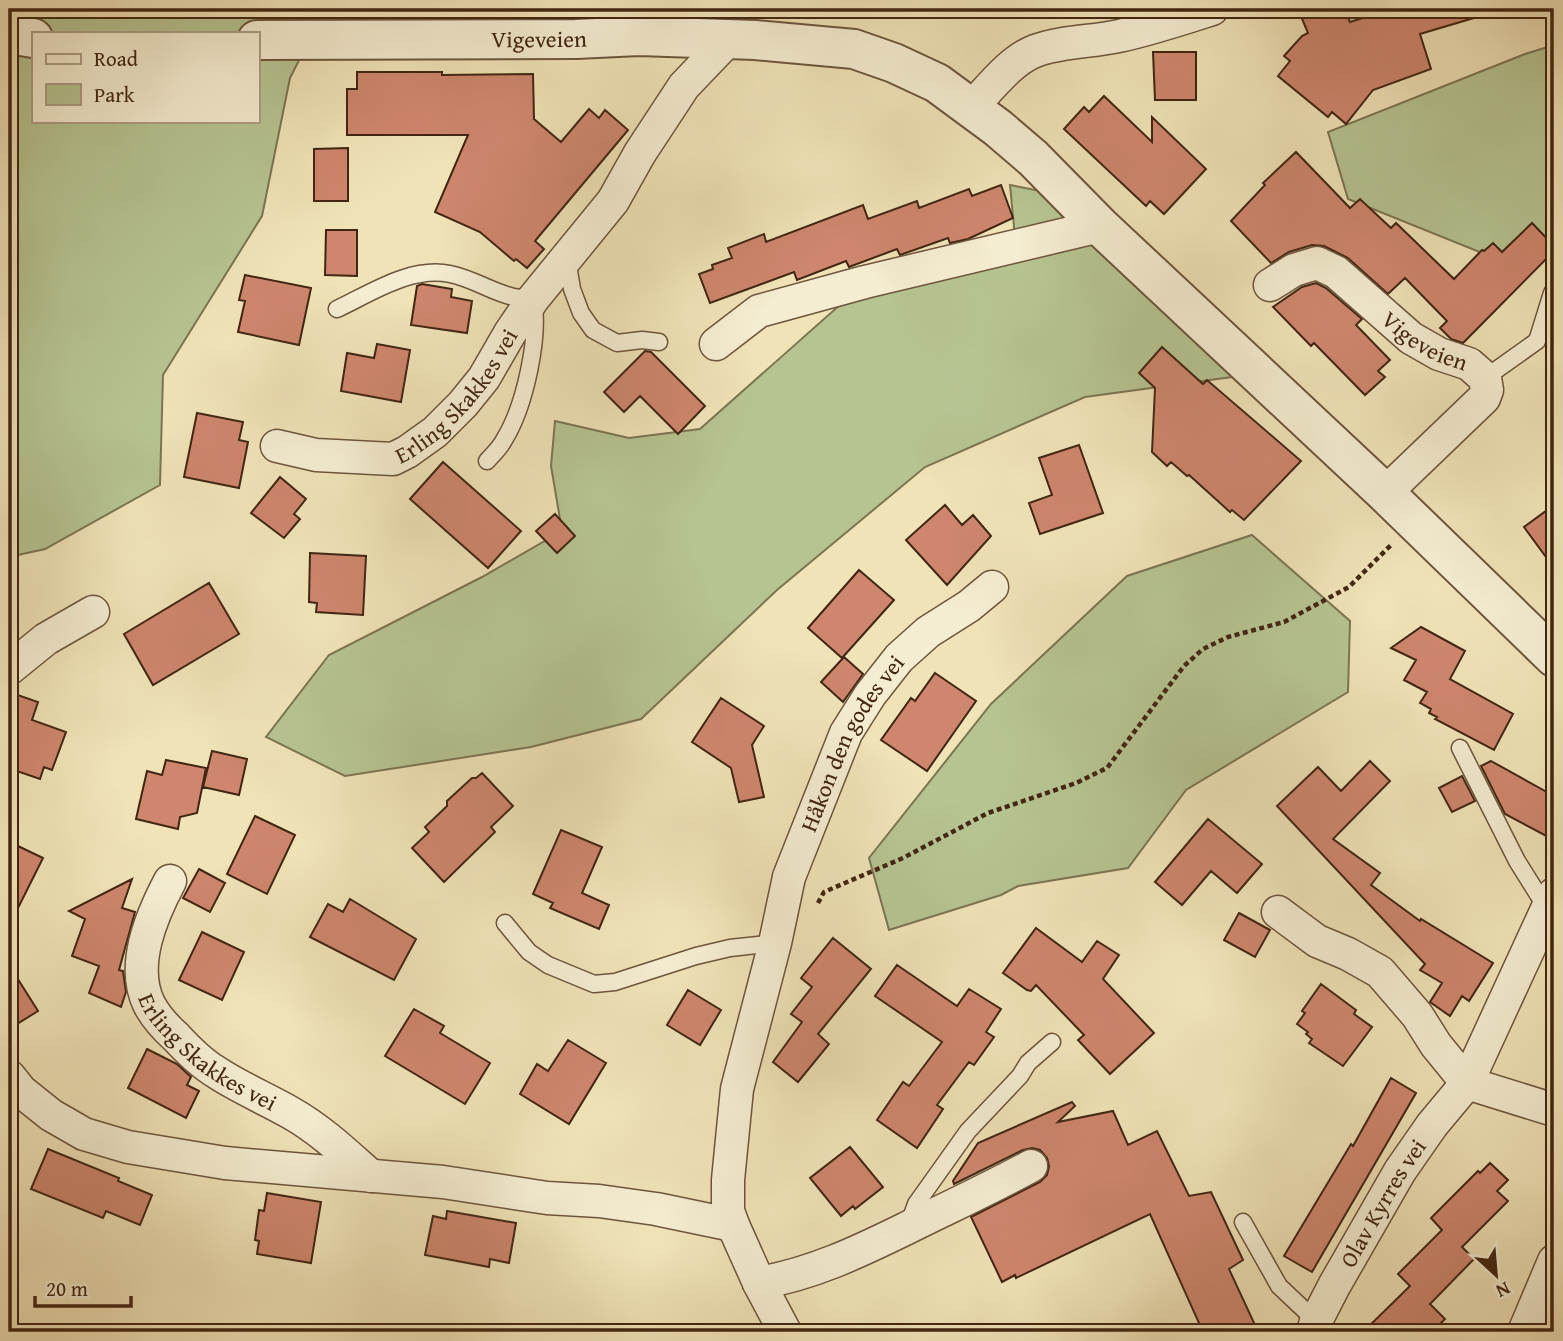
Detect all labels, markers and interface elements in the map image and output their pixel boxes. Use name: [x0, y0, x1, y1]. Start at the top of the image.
street label: Vigeveien: [491, 22, 588, 55]
legend: [32, 32, 259, 122]
text: Road: [94, 43, 139, 74]
text: Park: [94, 79, 135, 110]
street label: Vigeveien: [1375, 303, 1472, 378]
street label: Erling Skakkes vei: [389, 322, 525, 471]
street label: Håkon den godes vei: [792, 648, 912, 837]
street label: Erling Skakkes vei: [130, 988, 283, 1118]
street label: Olav Kyrres vei: [1331, 1132, 1434, 1273]
north arrow: [1462, 1240, 1532, 1310]
scale bar: [35, 1264, 131, 1308]
text: 20 m: [46, 1273, 88, 1304]
text: N: [1491, 1275, 1515, 1306]

